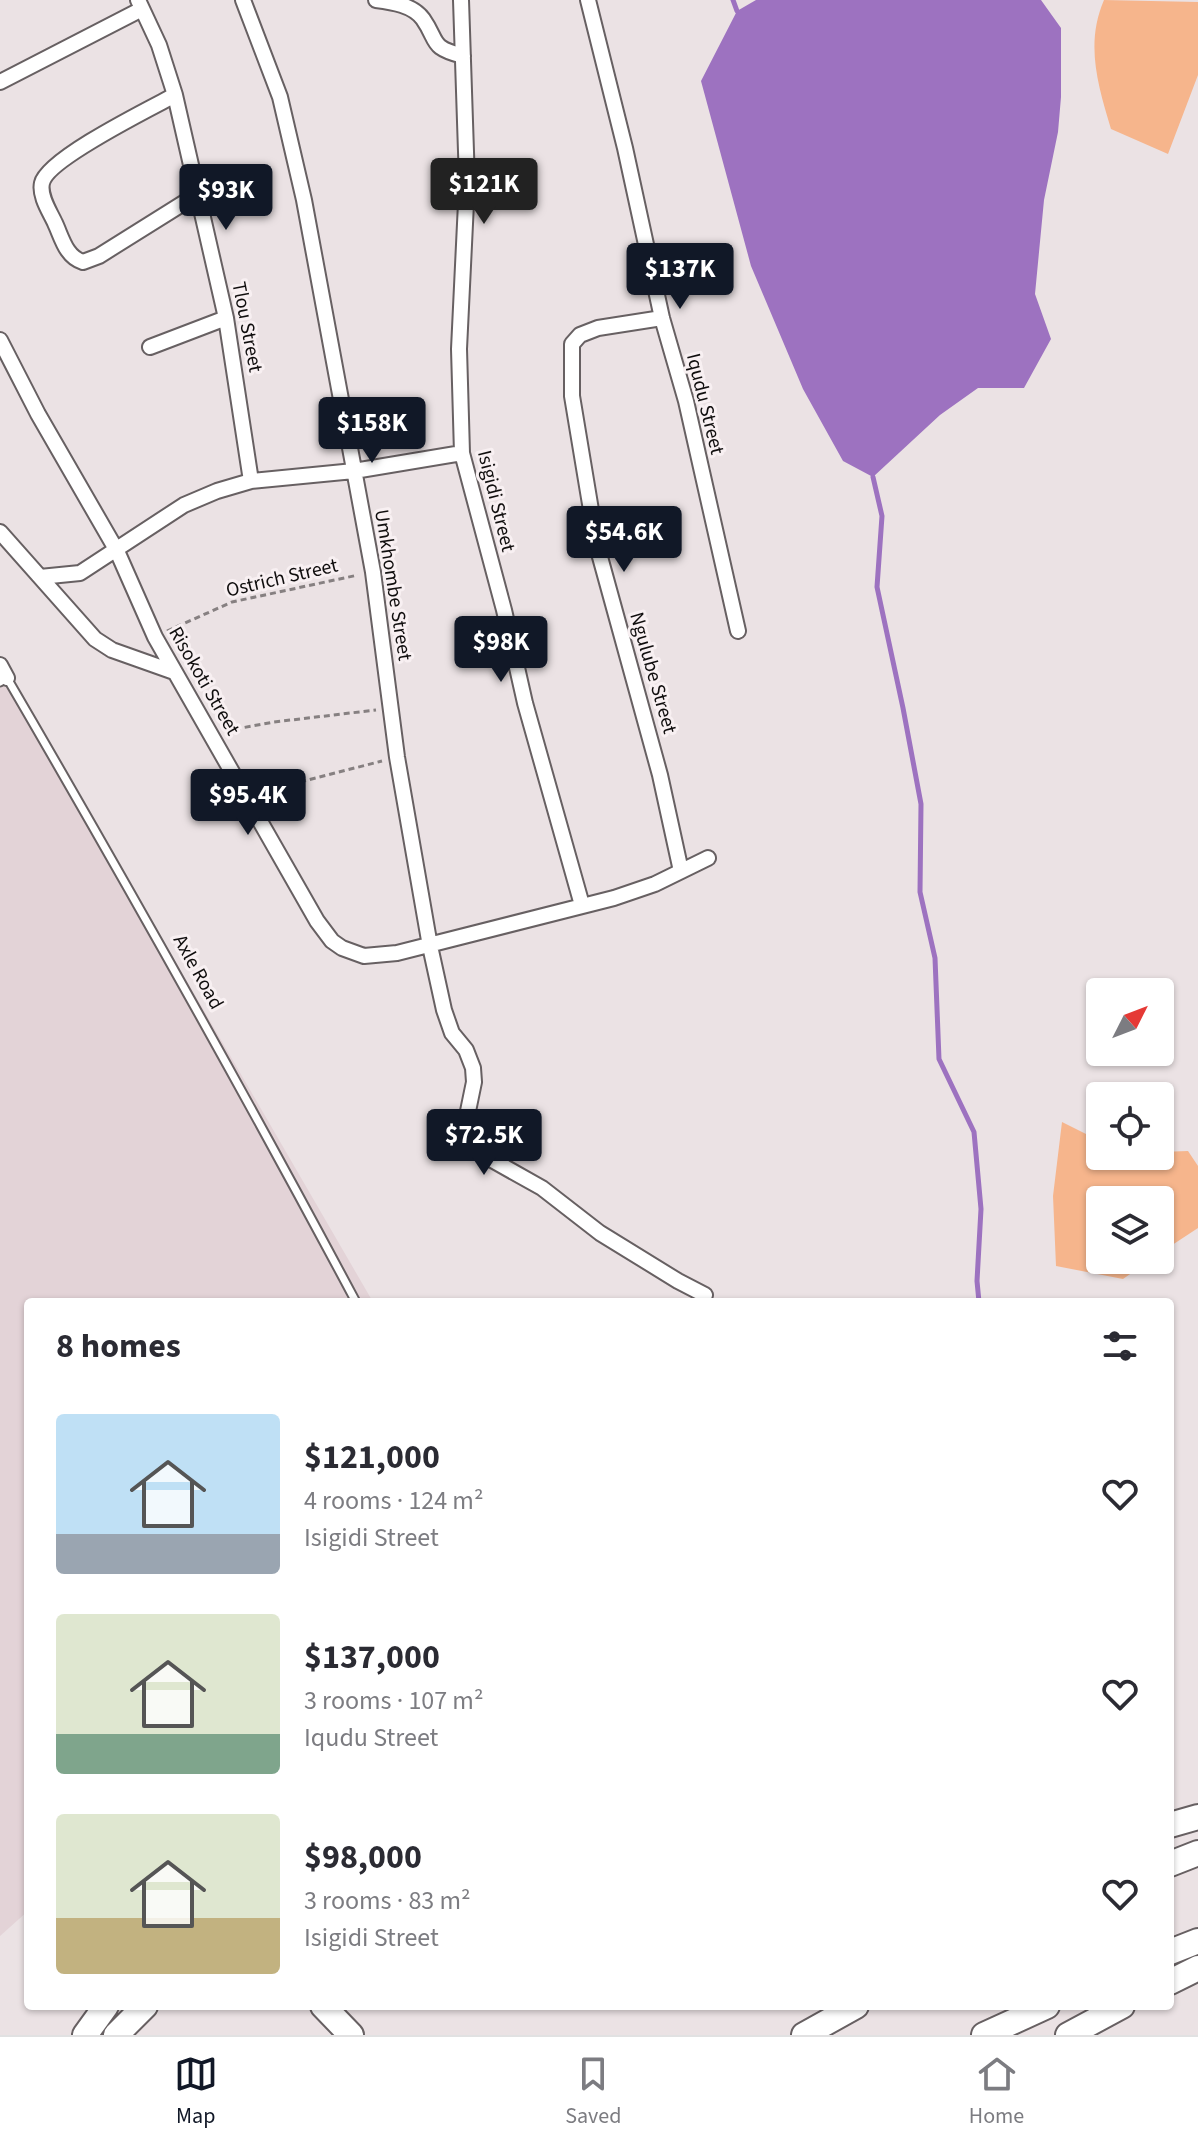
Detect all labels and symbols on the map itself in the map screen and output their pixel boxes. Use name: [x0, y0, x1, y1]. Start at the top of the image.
pin: $121K: [428, 158, 540, 226]
pin: $93K: [179, 164, 273, 232]
pin: $137K: [624, 243, 736, 311]
street label: Tlou Street: [225, 279, 270, 375]
street label: Iqudu Street: [679, 350, 731, 458]
pin: $158K: [316, 397, 428, 465]
street label: Isigidi Street: [470, 447, 522, 555]
pin: $54.6K: [559, 506, 689, 574]
street label: Umkhombe Street: [367, 507, 419, 663]
street label: Ostrich Street: [223, 551, 341, 604]
street label: Ngulube Street: [622, 609, 684, 737]
pin: $98K: [454, 616, 548, 684]
street label: Risokoti Street: [162, 621, 247, 741]
pin: $95.4K: [183, 769, 313, 837]
street label: Axle Road: [166, 930, 230, 1014]
north arrow: [1086, 978, 1174, 1066]
pin: $72.5K: [419, 1109, 549, 1177]

